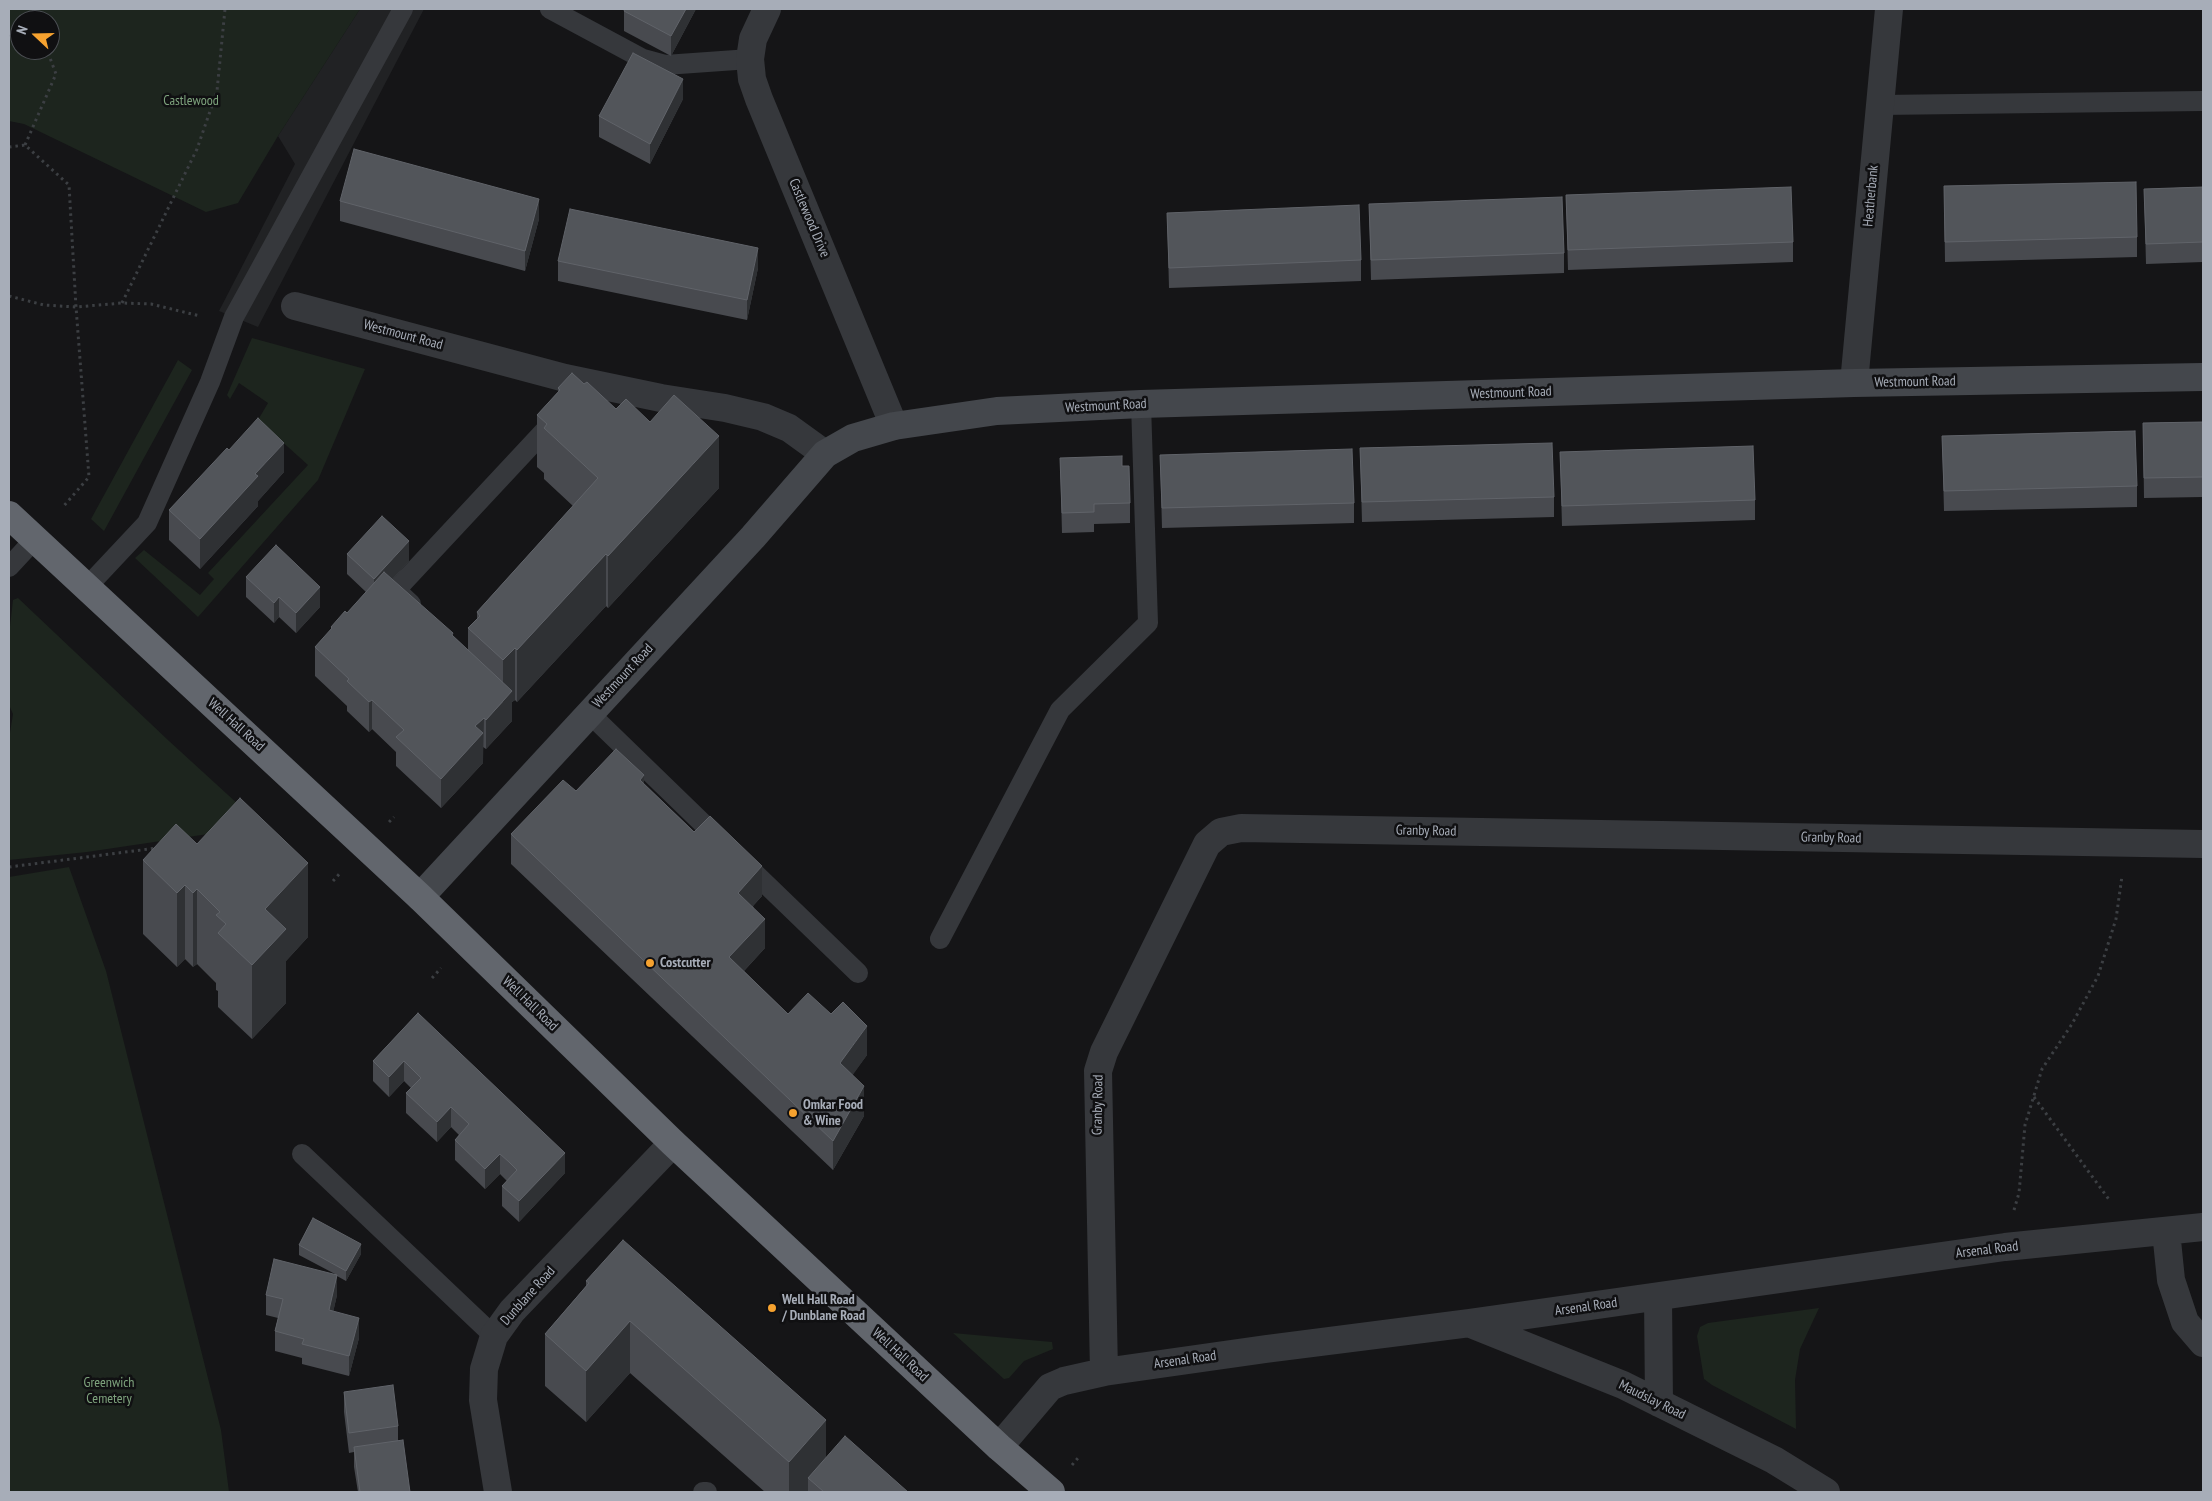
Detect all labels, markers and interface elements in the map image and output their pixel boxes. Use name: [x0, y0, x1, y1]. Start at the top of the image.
north arrow: [10, 10, 60, 60]
text: N: [12, 23, 32, 37]
park label: Castlewood: [163, 93, 219, 109]
street label: Heatherbank: [1860, 165, 1882, 227]
street label: Castlewood Drive: [785, 176, 833, 260]
street label: Westmount Road: [362, 316, 444, 354]
street label: Westmount Road: [1874, 373, 1956, 391]
street label: Westmount Road: [1470, 383, 1552, 403]
street label: Westmount Road: [1065, 395, 1147, 417]
street label: Westmount Road: [589, 641, 657, 711]
street label: Well Hall Road: [204, 695, 268, 755]
street label: Granby Road: [1396, 822, 1456, 840]
street label: Granby Road: [1801, 829, 1861, 847]
place label: Costcutter: [660, 955, 710, 971]
marker: Costcutter: [644, 957, 656, 969]
street label: Well Hall Road: [499, 973, 561, 1035]
street label: Granby Road: [1089, 1075, 1107, 1135]
place label: Omkar Food & Wine: [803, 1097, 863, 1130]
marker: Omkar Food & Wine: [787, 1107, 799, 1119]
street label: Arsenal Road: [1955, 1238, 2019, 1262]
street label: Dunblane Road: [497, 1263, 559, 1329]
place label: Well Hall Road / Dunblane Road: [782, 1292, 865, 1324]
street label: Arsenal Road: [1554, 1294, 1618, 1320]
marker: Well Hall Road / Dunblane Road: [766, 1302, 778, 1314]
street label: Well Hall Road: [868, 1325, 932, 1385]
street label: Arsenal Road: [1153, 1347, 1217, 1373]
park label: Greenwich Cemetery: [84, 1375, 134, 1408]
street label: Maudslay Road: [1616, 1377, 1688, 1423]

